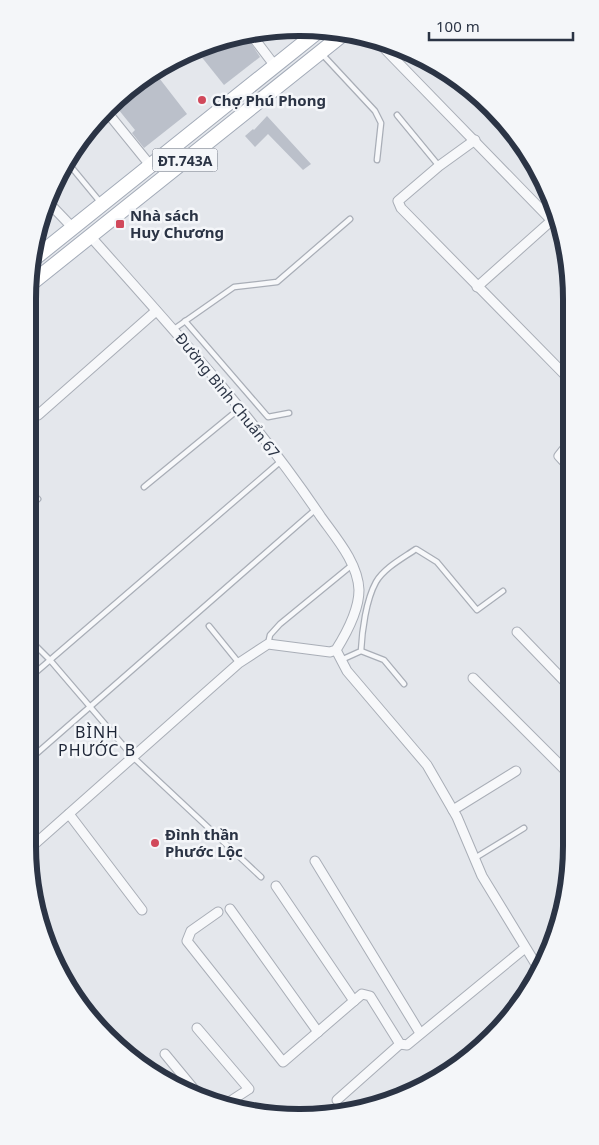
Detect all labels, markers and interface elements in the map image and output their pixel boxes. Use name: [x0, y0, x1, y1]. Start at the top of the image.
scale bar: [429, 10, 573, 42]
text: 100 m: [436, 16, 480, 36]
place label: Chợ Phú Phong: [212, 90, 326, 110]
marker: Chợ Phú Phong: [196, 94, 208, 106]
road number: ĐT.743A: [152, 148, 218, 172]
place label: Nhà sách Huy Chương: [130, 205, 224, 242]
marker: Nhà sách Huy Chương: [114, 218, 126, 230]
street label: Đường Bình Chuẩn 67: [171, 328, 285, 462]
district label: BÌNH PHƯỚC B: [58, 721, 136, 761]
place label: Đình thần Phước Lộc: [165, 824, 243, 861]
marker: Đình thần Phước Lộc: [149, 837, 161, 849]

